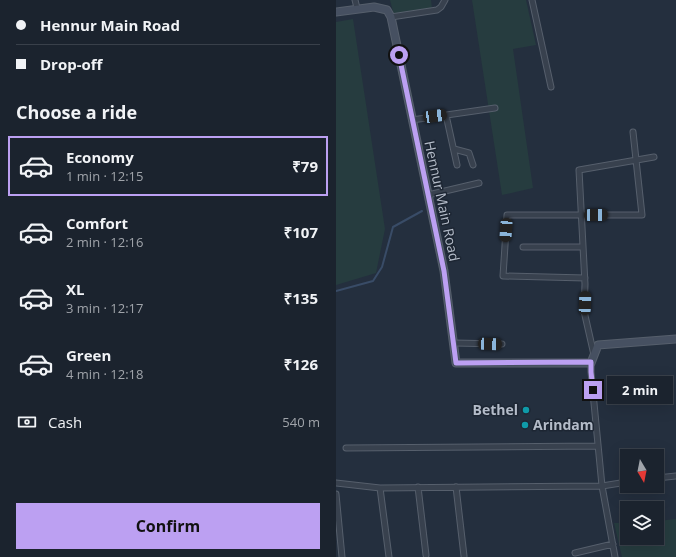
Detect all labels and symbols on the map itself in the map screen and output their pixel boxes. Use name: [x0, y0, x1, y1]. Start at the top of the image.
route start: [390, 46, 408, 64]
car: [422, 108, 448, 124]
street label: Hennur Main Road: [420, 139, 465, 263]
car: [584, 209, 608, 221]
car: [499, 218, 513, 242]
car: [579, 291, 591, 315]
car: [478, 338, 502, 350]
callout: 2 min: [607, 376, 673, 404]
route end: [584, 381, 602, 399]
place label: Bethel: [473, 400, 518, 419]
marker: Bethel: [521, 405, 531, 415]
place label: Arindam: [533, 415, 594, 434]
marker: Arindam: [520, 420, 530, 430]
north arrow: [620, 449, 664, 493]

